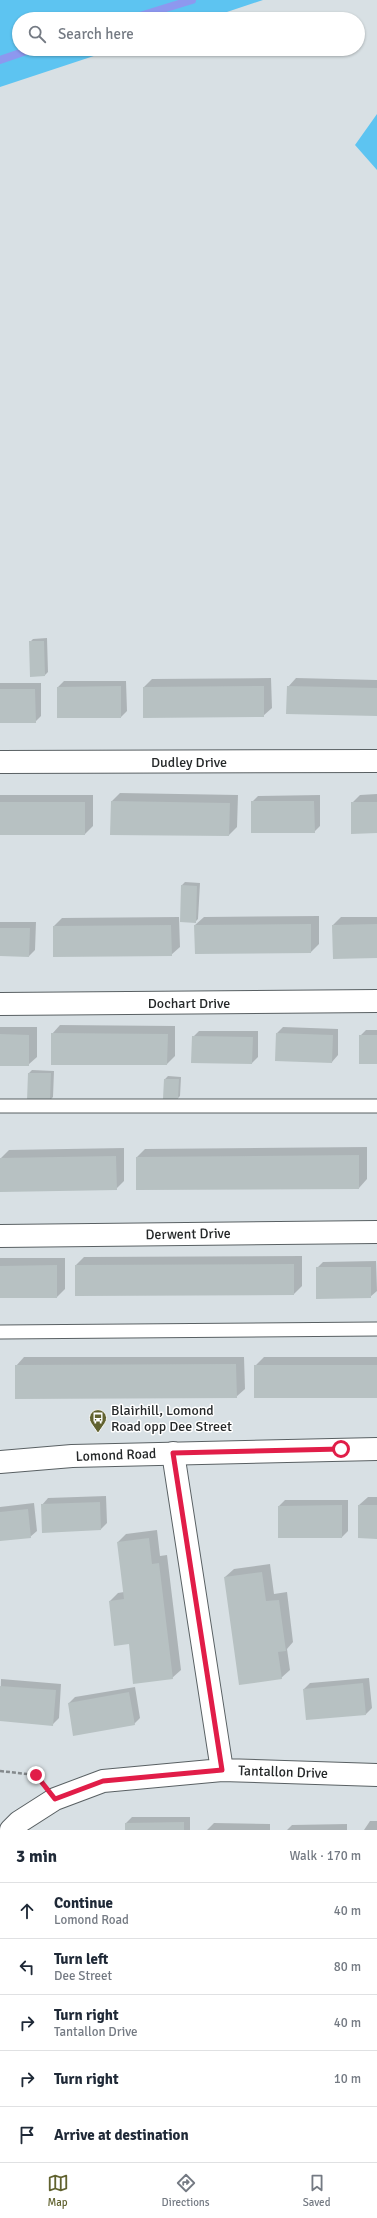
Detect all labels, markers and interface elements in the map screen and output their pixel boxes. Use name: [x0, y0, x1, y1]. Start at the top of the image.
search box: [12, 12, 365, 56]
icon: search: [26, 23, 48, 45]
text: Search here: [58, 25, 134, 43]
street label: Dudley Drive: [151, 754, 227, 771]
street label: Dochart Drive: [148, 995, 230, 1012]
street label: Derwent Drive: [145, 1225, 231, 1243]
place label: Blairhill, Lomond Road opp Dee Street: [111, 1402, 232, 1435]
bus stop icon: Blairhill, Lomond Road opp Dee Street: [88, 1408, 108, 1433]
route start: [332, 1440, 350, 1458]
street label: Lomond Road: [75, 1445, 157, 1465]
street label: Tantallon Drive: [238, 1762, 328, 1782]
route end: [27, 1766, 45, 1784]
text: 3 min: [16, 1846, 57, 1867]
text: Walk · 170 m: [290, 1848, 361, 1864]
text: Continue: [54, 1894, 113, 1912]
icon: ahead: [16, 1900, 38, 1922]
text: 40 m: [334, 1903, 361, 1919]
text: Lomond Road: [54, 1912, 129, 1928]
text: Turn left: [54, 1950, 108, 1968]
icon: left: [16, 1956, 38, 1978]
text: 80 m: [334, 1959, 361, 1975]
text: Dee Street: [54, 1968, 112, 1984]
text: Turn right: [54, 2006, 119, 2024]
icon: right: [16, 2012, 38, 2034]
text: 40 m: [334, 2015, 361, 2031]
text: Tantallon Drive: [54, 2024, 137, 2040]
icon: right: [16, 2068, 38, 2090]
text: Turn right: [54, 2070, 119, 2088]
text: 10 m: [334, 2071, 361, 2087]
icon: arrive: [16, 2124, 38, 2146]
text: Arrive at destination: [54, 2126, 189, 2144]
tab: Map: [47, 2172, 69, 2209]
tab: Directions: [162, 2172, 210, 2209]
tab: Saved: [303, 2172, 330, 2209]

